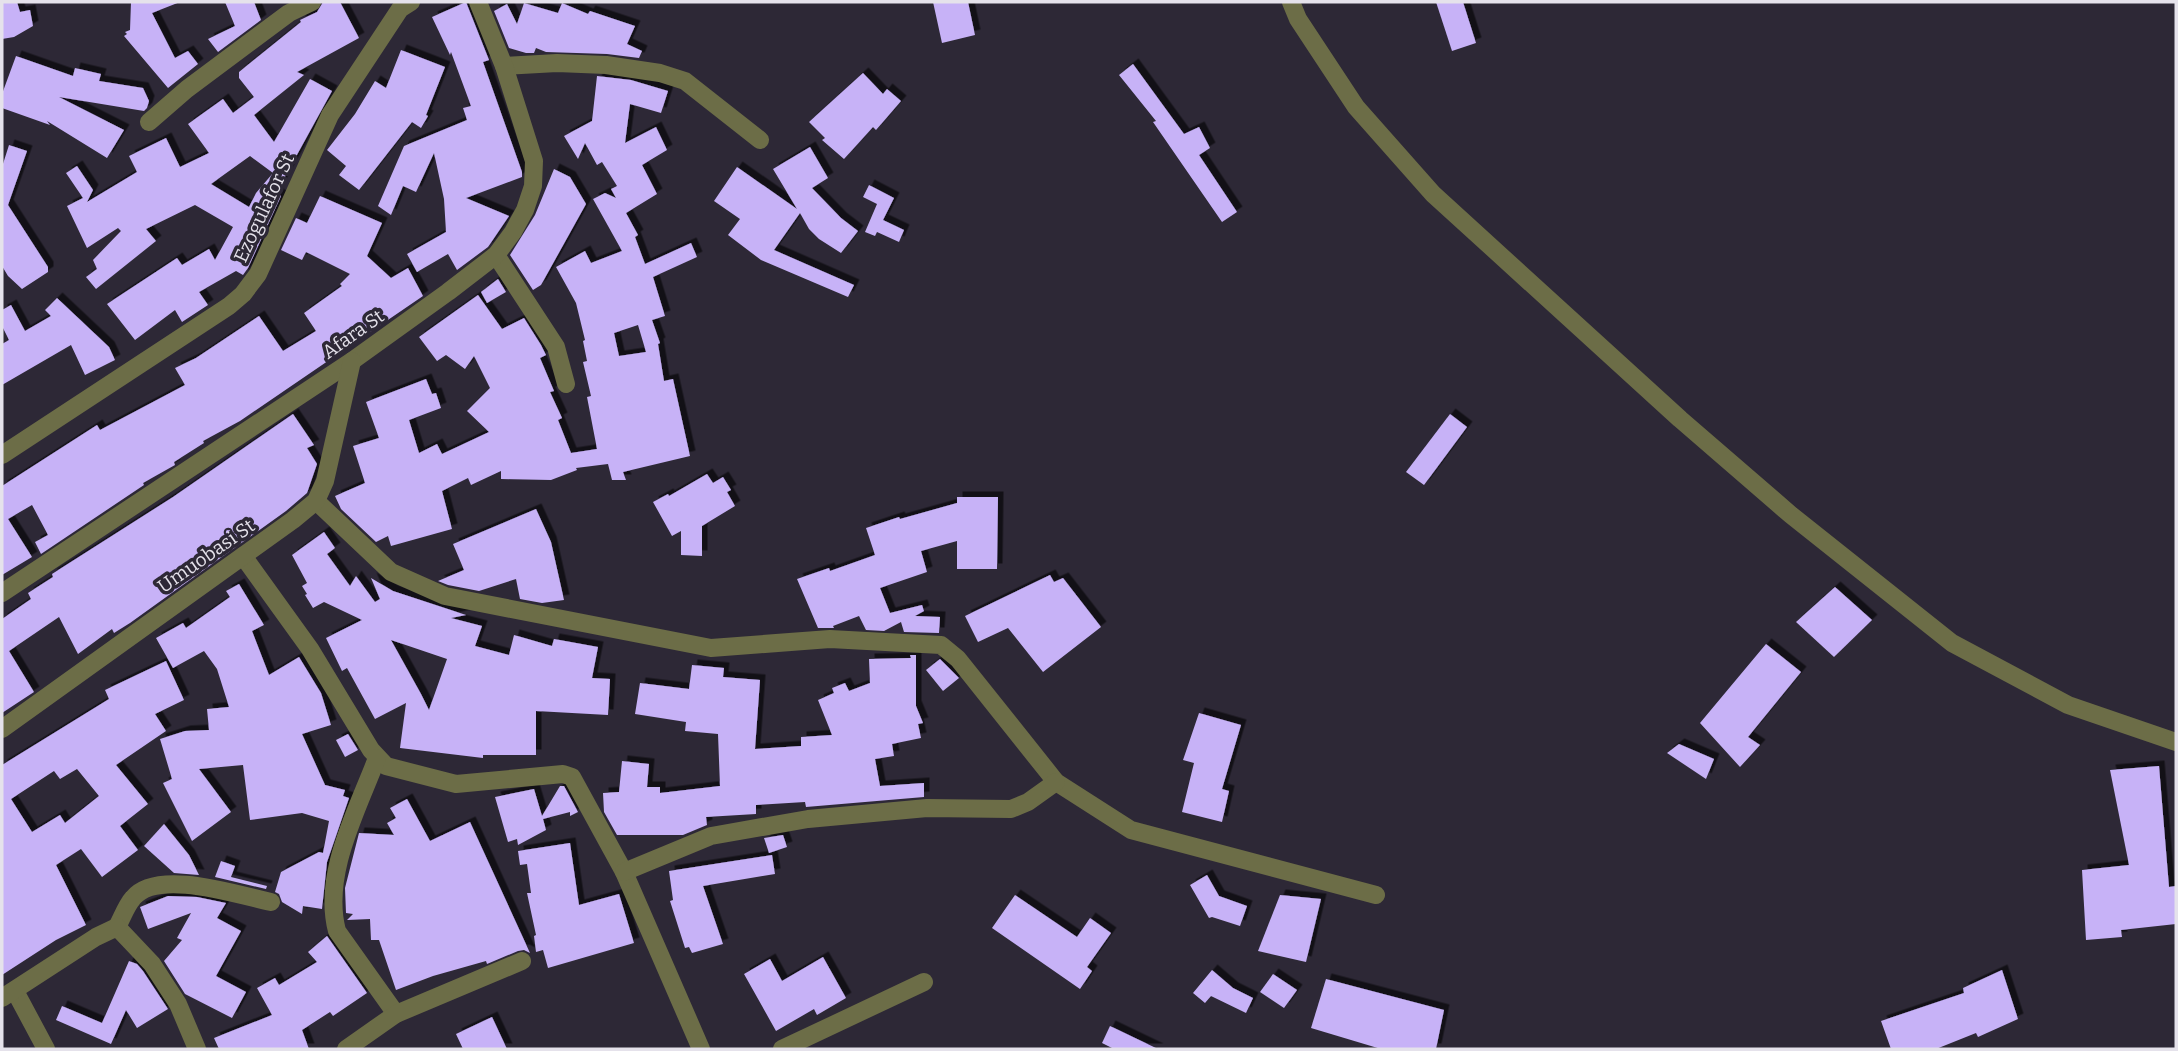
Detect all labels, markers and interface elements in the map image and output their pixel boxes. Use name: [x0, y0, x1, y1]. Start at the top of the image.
street label: Ezogulafor St: [229, 150, 299, 266]
street label: Afara St: [318, 304, 388, 363]
street label: Umuobasi St: [153, 514, 259, 598]

